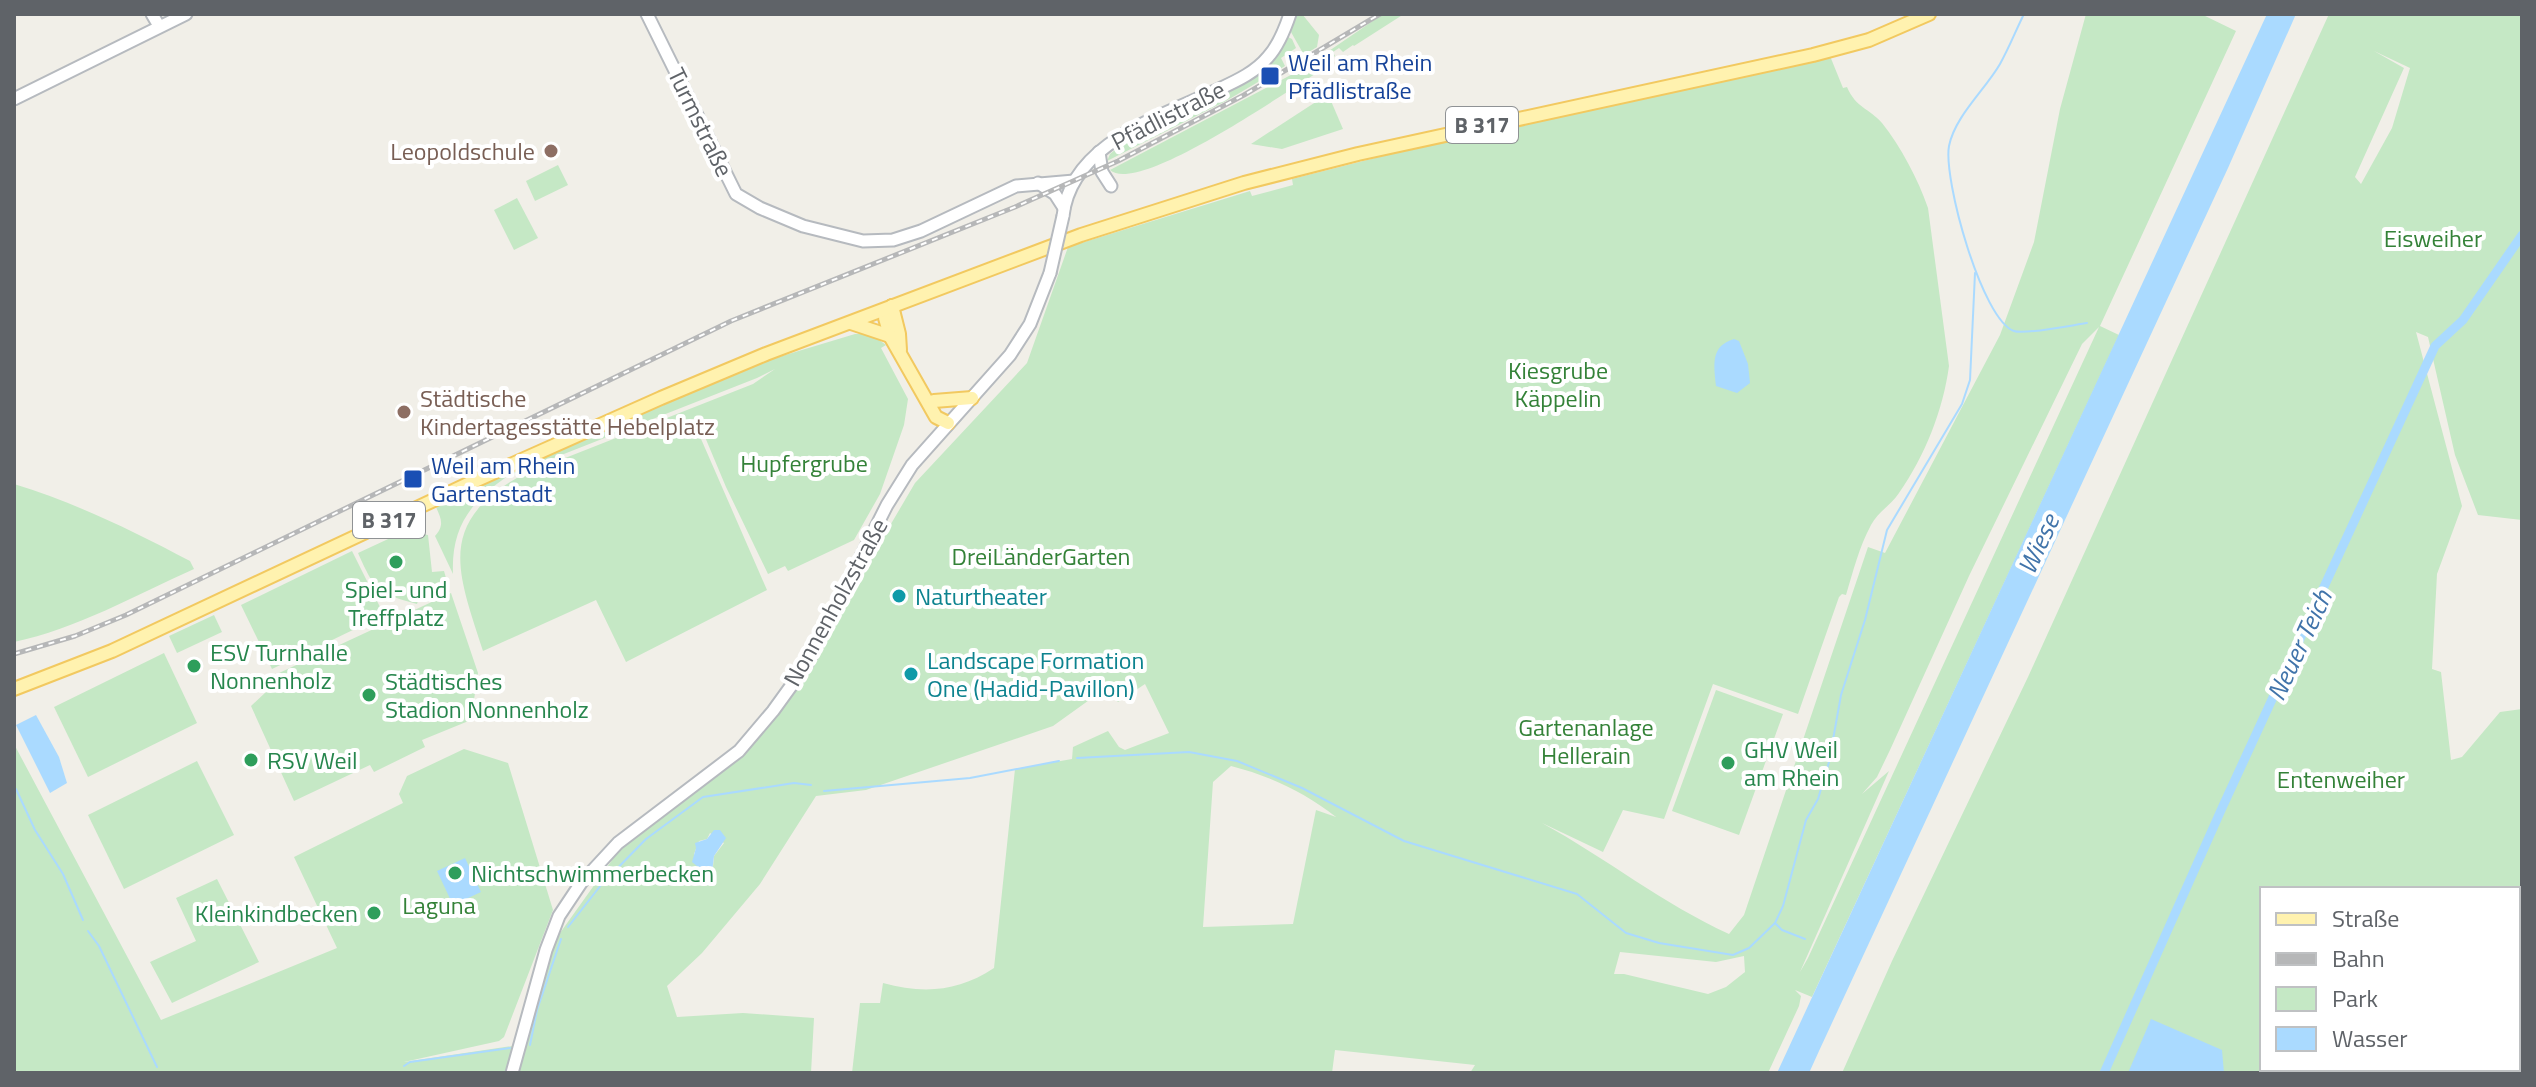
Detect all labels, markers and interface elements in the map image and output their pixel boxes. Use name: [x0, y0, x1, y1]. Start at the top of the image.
place label: Weil am Rhein Pfädlistraße: [1288, 44, 1432, 108]
street label: Turmstraße: [659, 61, 743, 183]
marker: Weil am Rhein Pfädlistraße: [1259, 65, 1281, 87]
street label: Pfädlistraße: [1105, 71, 1231, 159]
road number: B 317: [1446, 107, 1518, 143]
place label: Leopoldschule: [390, 133, 535, 169]
marker: Leopoldschule: [542, 142, 560, 160]
park label: Eisweiher: [2384, 220, 2482, 256]
park label: Kiesgrube Käppelin: [1508, 352, 1608, 416]
place label: Städtische Kindertagesstätte Hebelplatz: [420, 380, 715, 444]
marker: Städtische Kindertagesstätte Hebelplatz: [395, 403, 413, 421]
park label: Hupfergrube: [740, 445, 868, 481]
place label: Weil am Rhein Gartenstadt: [431, 447, 575, 511]
marker: Weil am Rhein Gartenstadt: [402, 468, 424, 490]
road number: B 317: [353, 502, 425, 538]
water label: Wiese: [2007, 506, 2070, 580]
street label: Nonnenholzstraße: [774, 511, 896, 693]
park label: DreiLänderGarten: [952, 538, 1131, 574]
marker: Spiel- und Treffplatz: [387, 553, 405, 571]
place label: Spiel- und Treffplatz: [345, 571, 447, 635]
place label: Naturtheater: [915, 578, 1047, 614]
water label: Neuer Teich: [2256, 582, 2342, 707]
marker: Naturtheater: [890, 587, 908, 605]
place label: ESV Turnhalle Nonnenholz: [210, 634, 348, 698]
place label: Landscape Formation One (Hadid-Pavillon): [927, 642, 1144, 706]
marker: ESV Turnhalle Nonnenholz: [185, 657, 203, 675]
place label: Städtisches Stadion Nonnenholz: [385, 663, 589, 727]
marker: Landscape Formation One (Hadid-Pavillon): [902, 665, 920, 683]
marker: Städtisches Stadion Nonnenholz: [360, 686, 378, 704]
park label: Gartenanlage Hellerain: [1518, 709, 1654, 773]
place label: GHV Weil am Rhein: [1744, 731, 1839, 795]
place label: RSV Weil: [267, 742, 358, 778]
marker: RSV Weil: [242, 751, 260, 769]
marker: GHV Weil am Rhein: [1719, 754, 1737, 772]
park label: Entenweiher: [2277, 761, 2405, 797]
place label: Nichtschwimmerbecken: [471, 855, 714, 891]
marker: Nichtschwimmerbecken: [446, 864, 464, 882]
park label: Laguna: [402, 887, 476, 923]
legend: [2260, 887, 2520, 1071]
place label: Kleinkindbecken: [195, 895, 358, 931]
text: Straße: [2332, 900, 2399, 936]
marker: Kleinkindbecken: [365, 904, 383, 922]
text: Bahn: [2332, 940, 2385, 976]
text: Park: [2332, 980, 2378, 1016]
text: Wasser: [2332, 1020, 2408, 1056]

